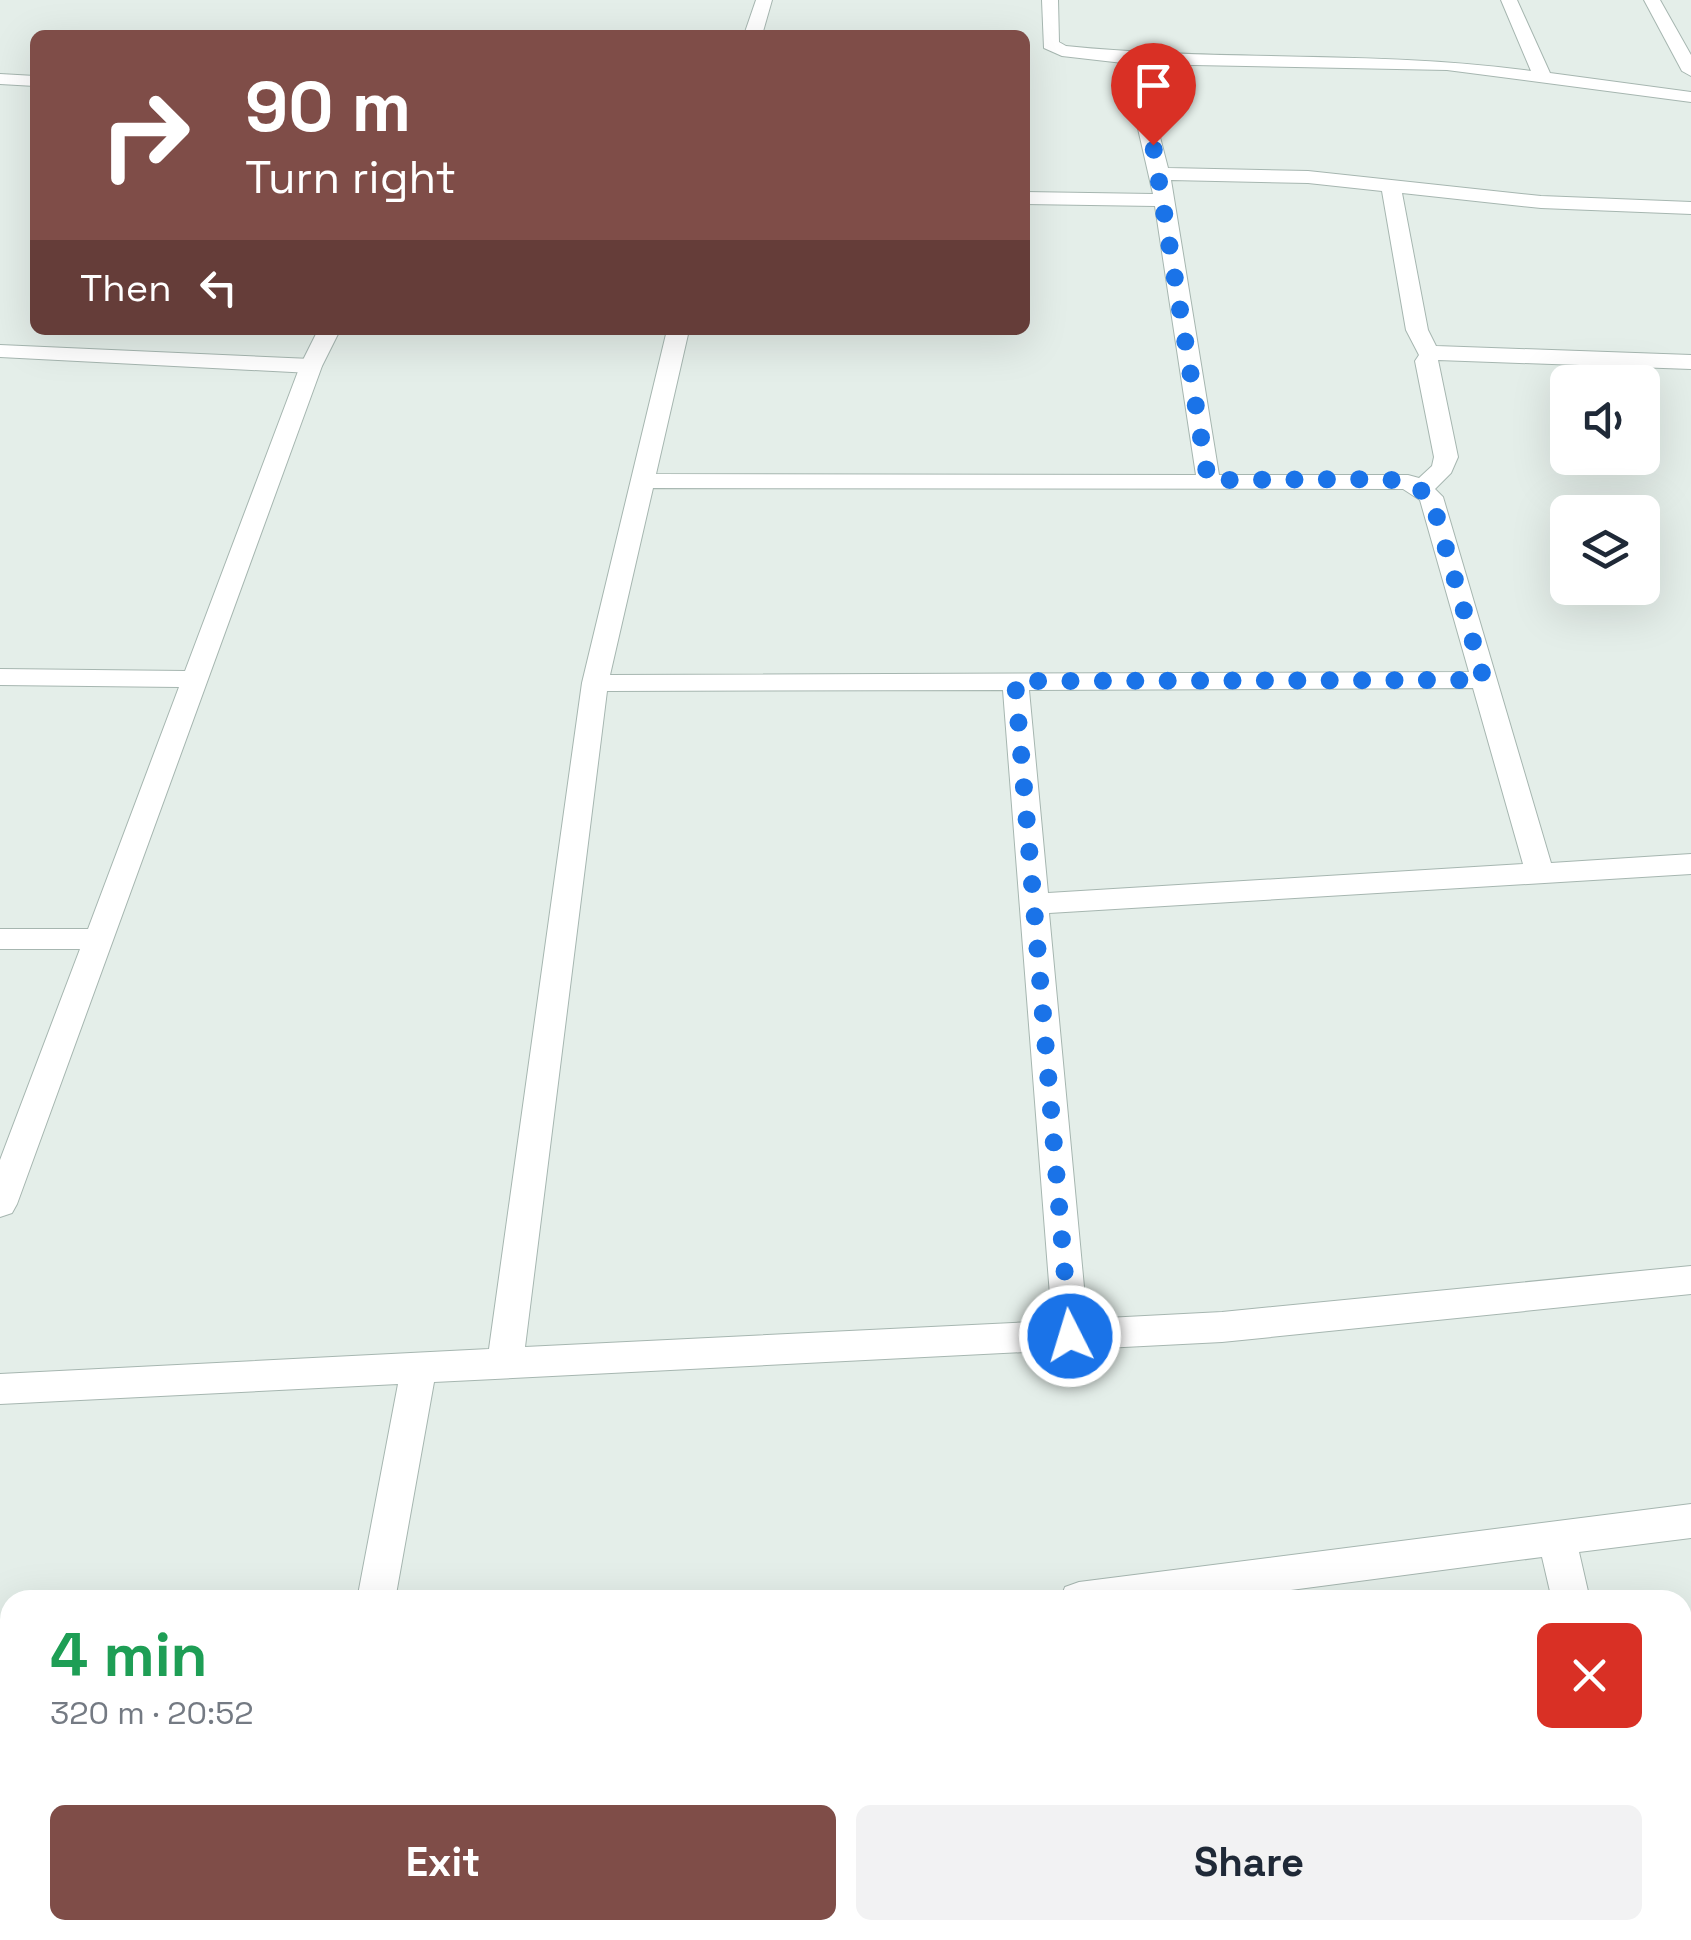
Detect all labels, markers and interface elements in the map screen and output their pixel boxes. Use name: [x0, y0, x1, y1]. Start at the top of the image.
pin: [1111, 43, 1196, 146]
icon: arrive: [1126, 58, 1181, 113]
text: 90 m: [245, 62, 411, 151]
icon: right: [80, 70, 210, 200]
text: Turn right: [245, 149, 456, 206]
icon: left: [191, 260, 246, 315]
text: Then: [80, 264, 171, 312]
map controls: [1550, 365, 1660, 605]
button: sound: [1550, 365, 1660, 475]
button: layers: [1550, 495, 1660, 605]
position arrow: [1018, 1284, 1122, 1388]
text: 4 min: [50, 1617, 208, 1694]
button: close: [1537, 1623, 1642, 1728]
text: 320 m · 20:52: [50, 1693, 253, 1733]
button: Exit: [50, 1805, 836, 1920]
button: Share: [856, 1805, 1642, 1920]

